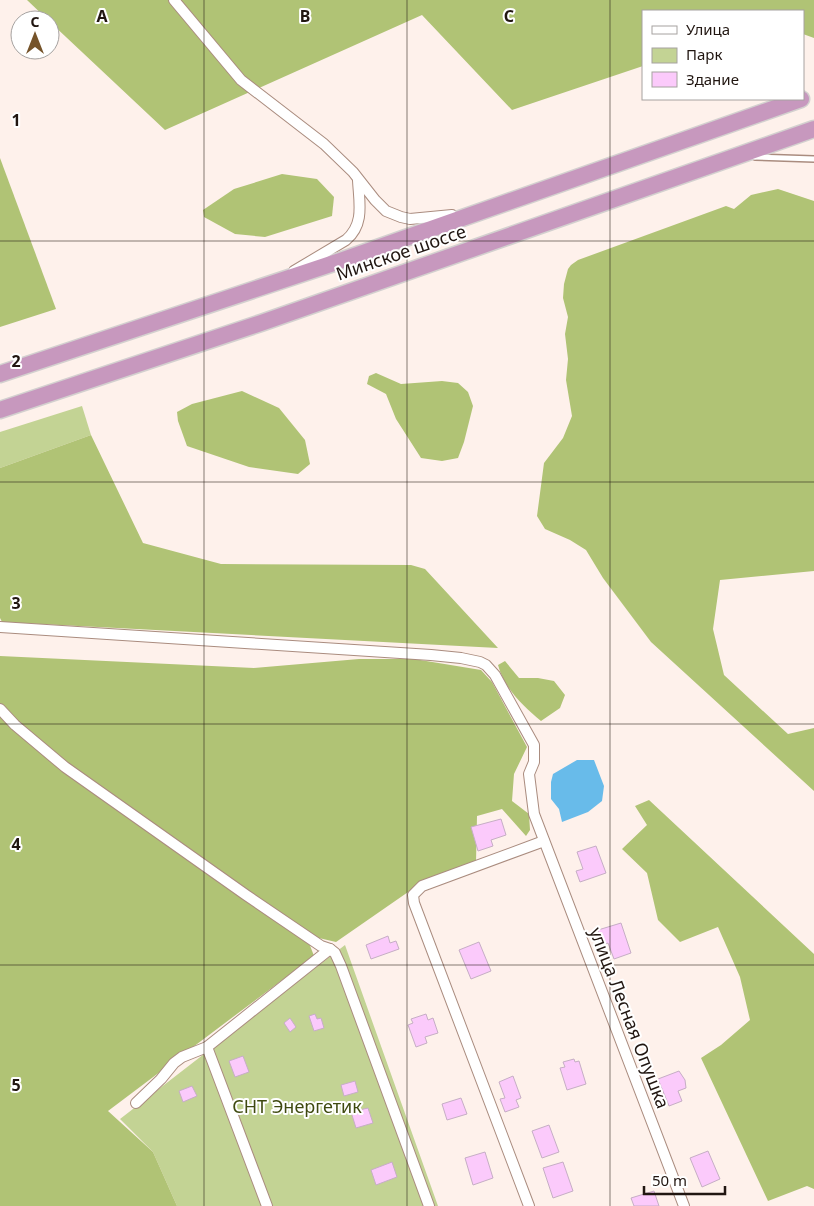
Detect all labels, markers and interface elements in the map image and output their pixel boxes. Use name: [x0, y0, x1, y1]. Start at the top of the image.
text: A: [96, 5, 108, 27]
text: B: [300, 5, 310, 27]
text: C: [504, 5, 514, 27]
north arrow: [10, 10, 60, 60]
legend: [642, 10, 804, 100]
text: С: [30, 12, 40, 31]
text: Улица: [686, 19, 730, 39]
text: Парк: [686, 44, 722, 64]
text: Здание: [686, 69, 739, 89]
text: 1: [11, 109, 21, 131]
street label: Минское шоссе: [332, 219, 469, 286]
text: 2: [11, 350, 21, 372]
text: 3: [11, 592, 21, 614]
text: 4: [11, 833, 21, 855]
street label: улица Лесная Опушка: [584, 924, 676, 1112]
text: 5: [11, 1074, 21, 1096]
park label: СНТ Энергетик: [232, 1094, 362, 1118]
scale bar: [644, 1164, 725, 1196]
text: 50 m: [652, 1170, 687, 1190]

